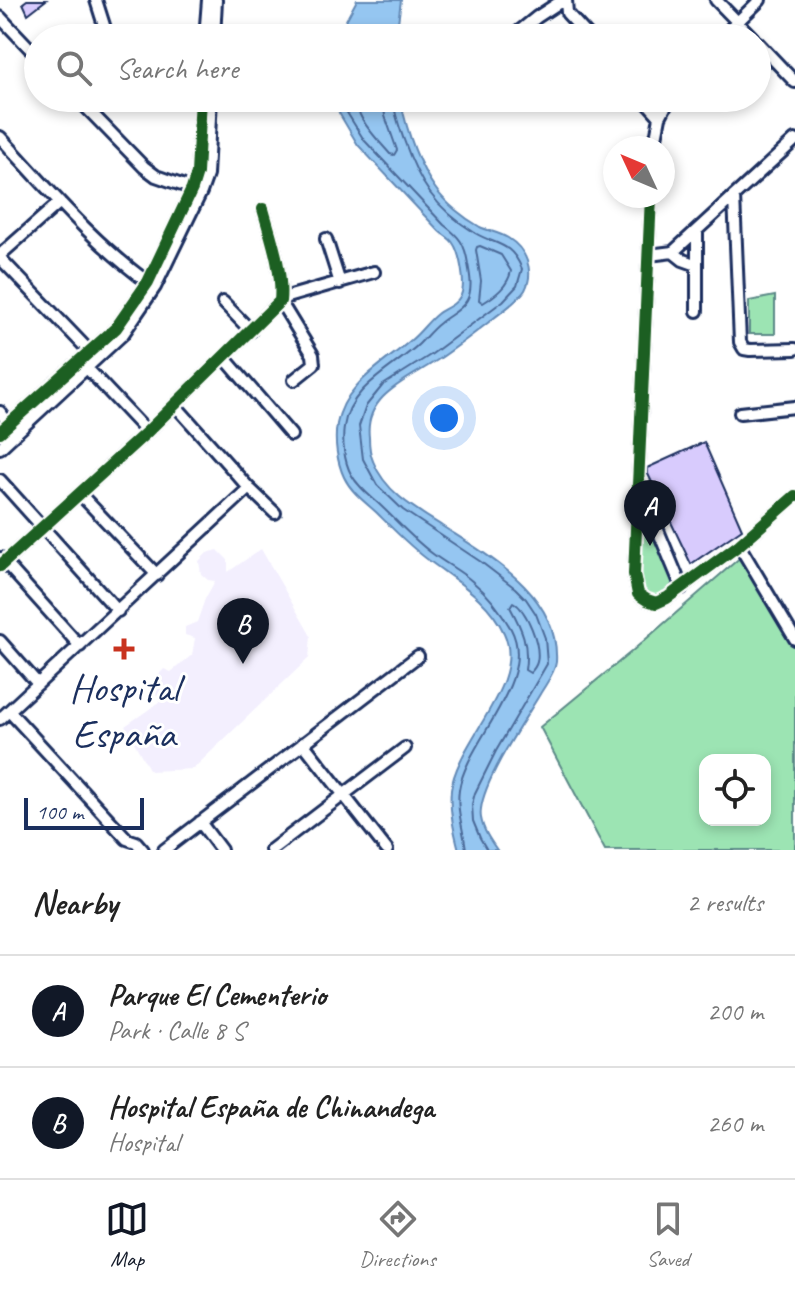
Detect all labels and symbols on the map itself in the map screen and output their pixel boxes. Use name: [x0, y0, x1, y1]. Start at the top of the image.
north arrow: [603, 136, 675, 208]
your location: [424, 398, 464, 438]
pin: A: [624, 480, 676, 546]
pin: B: [217, 598, 269, 664]
marker: Hospital España: [113, 638, 135, 660]
place label: Hospital España: [69, 663, 186, 759]
scale bar: [24, 794, 144, 830]

